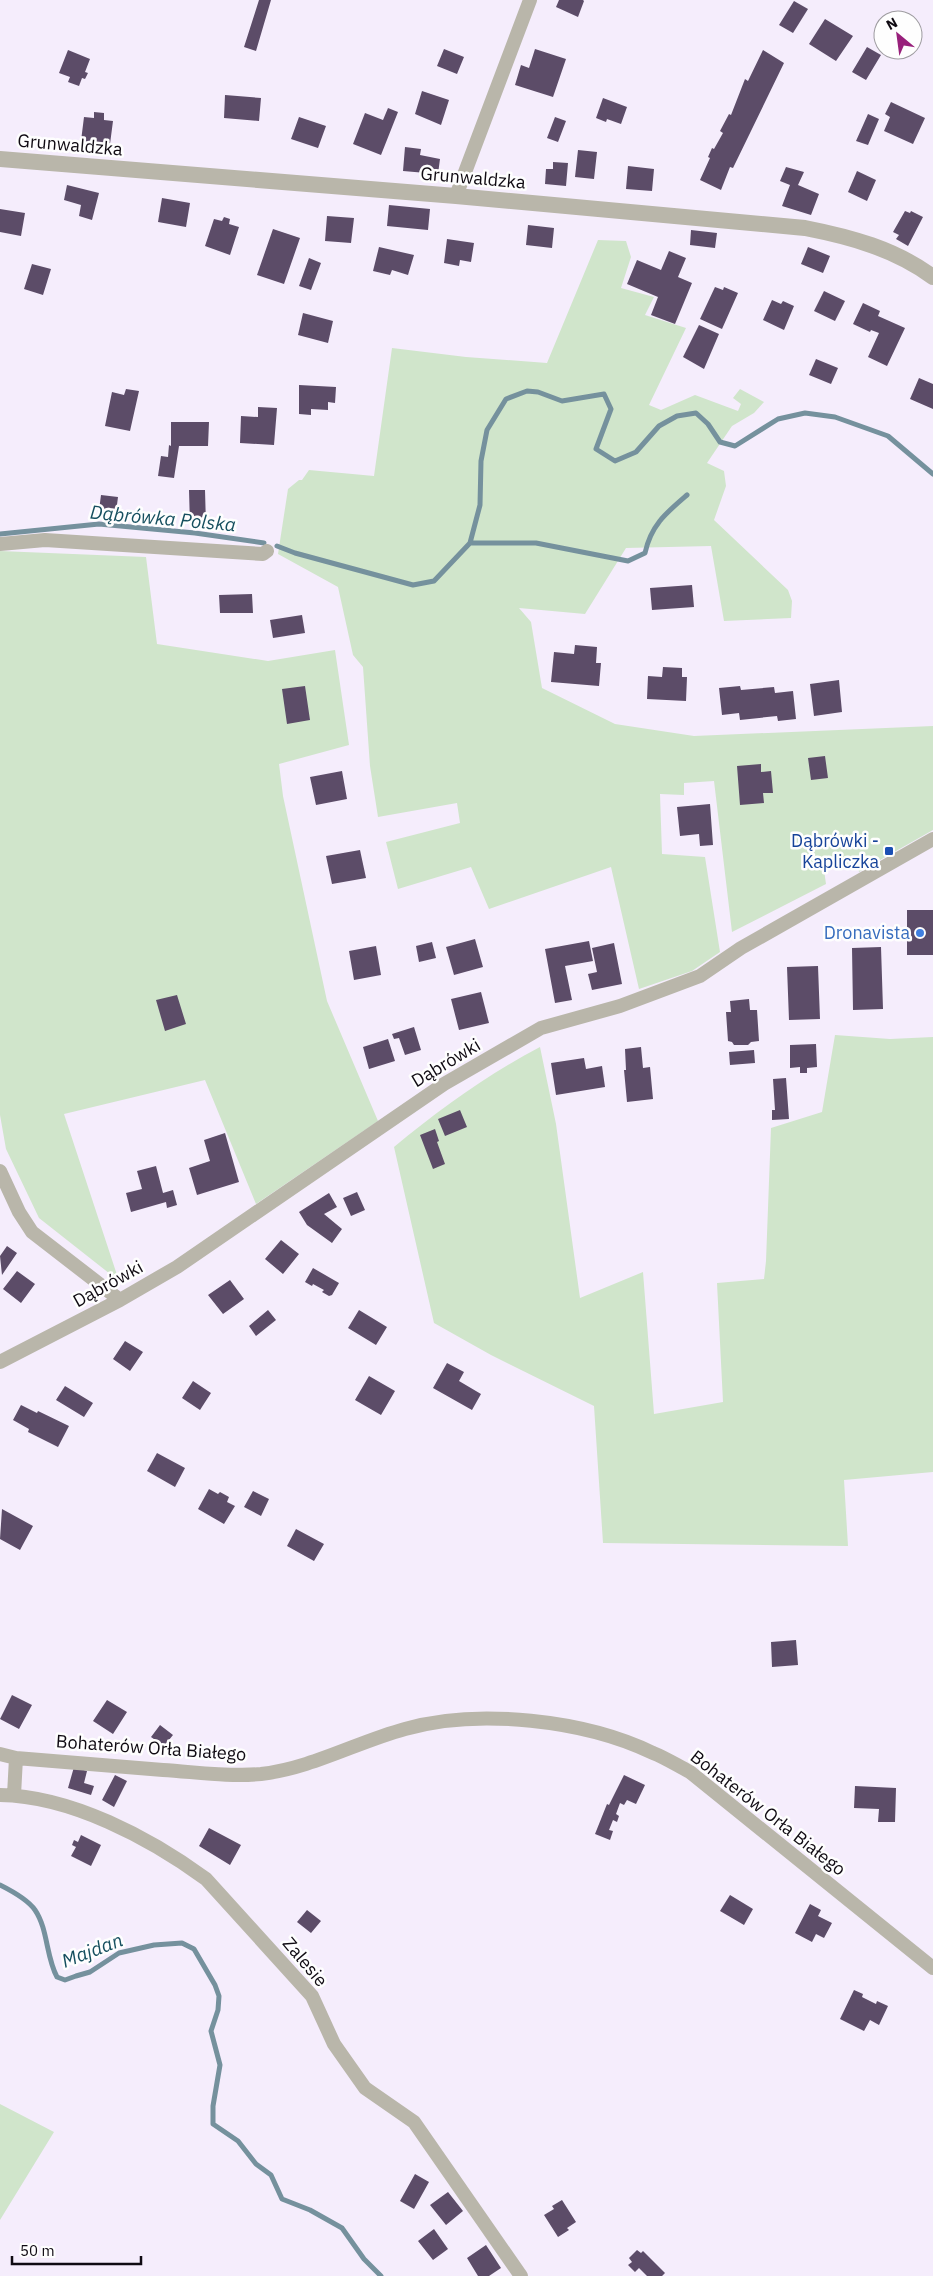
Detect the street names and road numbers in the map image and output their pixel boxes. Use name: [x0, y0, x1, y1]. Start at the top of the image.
street label: Grunwaldzka: [17, 128, 124, 161]
street label: Grunwaldzka: [420, 161, 527, 194]
street label: Dąbrówki: [407, 1033, 484, 1092]
street label: Dąbrówki: [69, 1255, 147, 1312]
street label: Bohaterów Orła Białego: [55, 1729, 247, 1766]
street label: Bohaterów Orła Białego: [686, 1745, 851, 1880]
street label: Zalesie: [278, 1932, 333, 1991]

